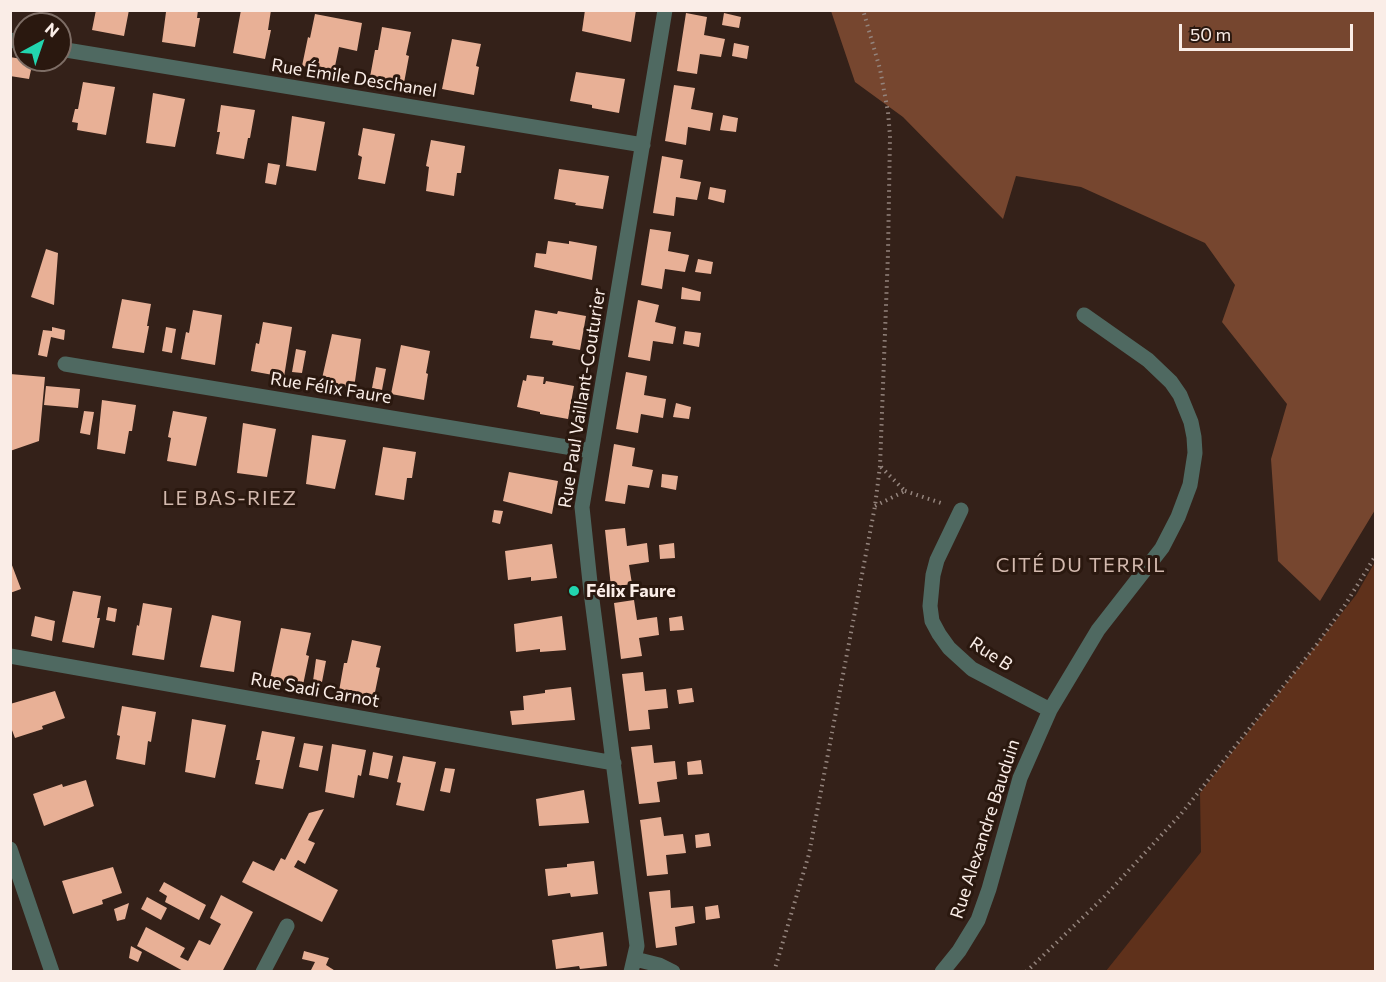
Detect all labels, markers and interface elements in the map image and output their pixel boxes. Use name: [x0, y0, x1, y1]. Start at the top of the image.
north arrow: [12, 12, 72, 72]
scale bar: [1182, 12, 1356, 50]
text: N: [42, 18, 63, 40]
text: 50 m: [1190, 23, 1231, 45]
street label: Rue Émile Deschanel: [270, 54, 438, 102]
street label: Rue Paul Vaillant-Couturier: [554, 287, 610, 509]
street label: Rue Félix Faure: [269, 368, 393, 408]
district label: LE BAS-RIEZ: [163, 486, 297, 510]
district label: CITÉ DU TERRIL: [996, 553, 1166, 577]
place label: Félix Faure: [586, 580, 676, 602]
marker: Félix Faure: [567, 584, 581, 598]
street label: Rue B: [966, 632, 1016, 676]
street label: Rue Sadi Carnot: [249, 668, 381, 712]
street label: Rue Alexandre Bauduin: [946, 737, 1024, 921]

